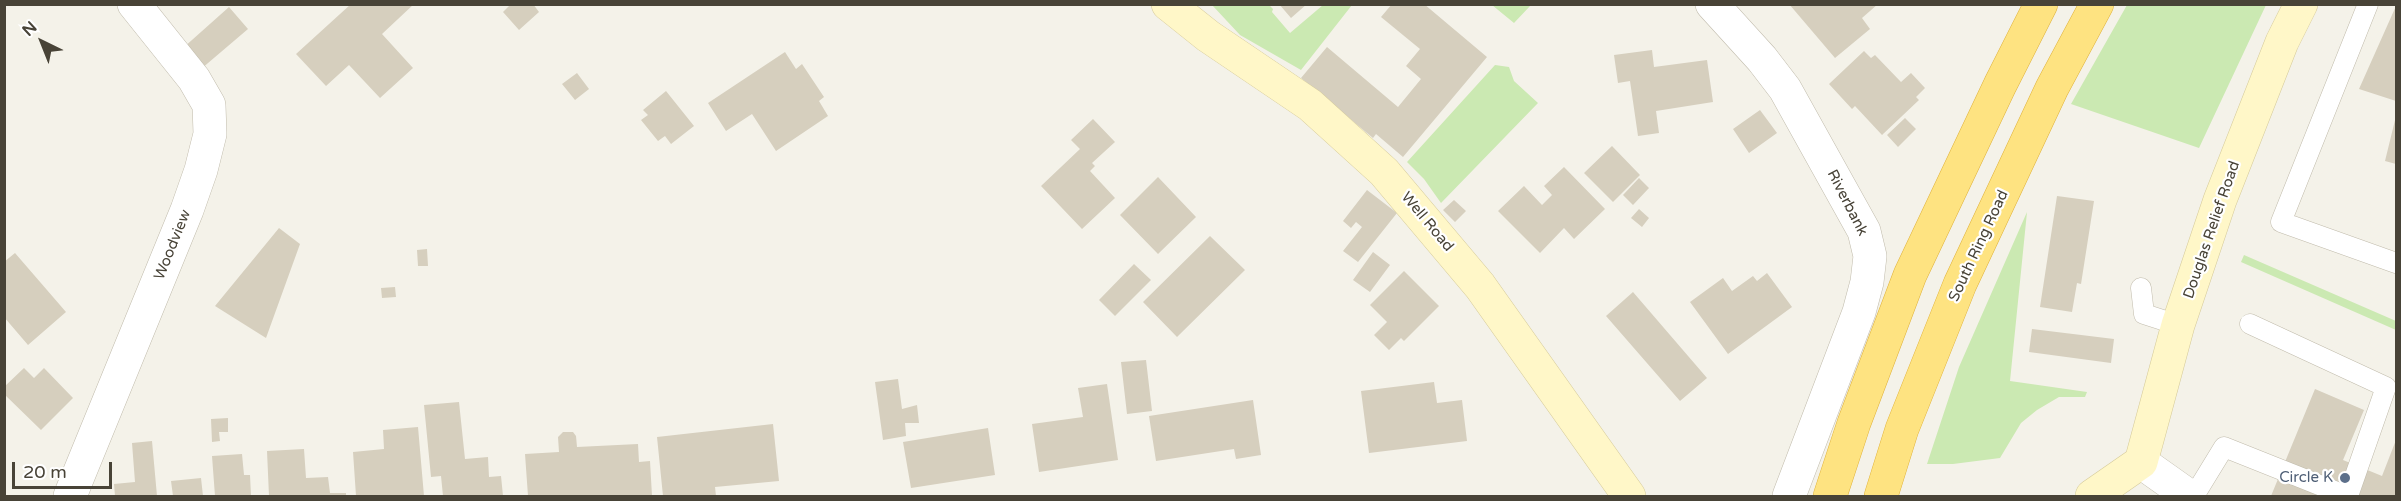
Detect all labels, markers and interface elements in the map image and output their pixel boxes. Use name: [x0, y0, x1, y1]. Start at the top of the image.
north arrow: [12, 12, 72, 72]
text: N: [18, 17, 41, 41]
street label: Douglas Relief Road: [2180, 159, 2244, 301]
street label: Riverbank: [1823, 167, 1871, 239]
street label: South Ring Road: [1945, 187, 2013, 305]
street label: Well Road: [1397, 189, 1457, 255]
street label: Woodview: [151, 207, 195, 283]
scale bar: [15, 450, 116, 488]
text: 20 m: [23, 461, 67, 483]
place label: Circle K: [2279, 469, 2333, 487]
marker: Circle K: [2338, 471, 2352, 485]

